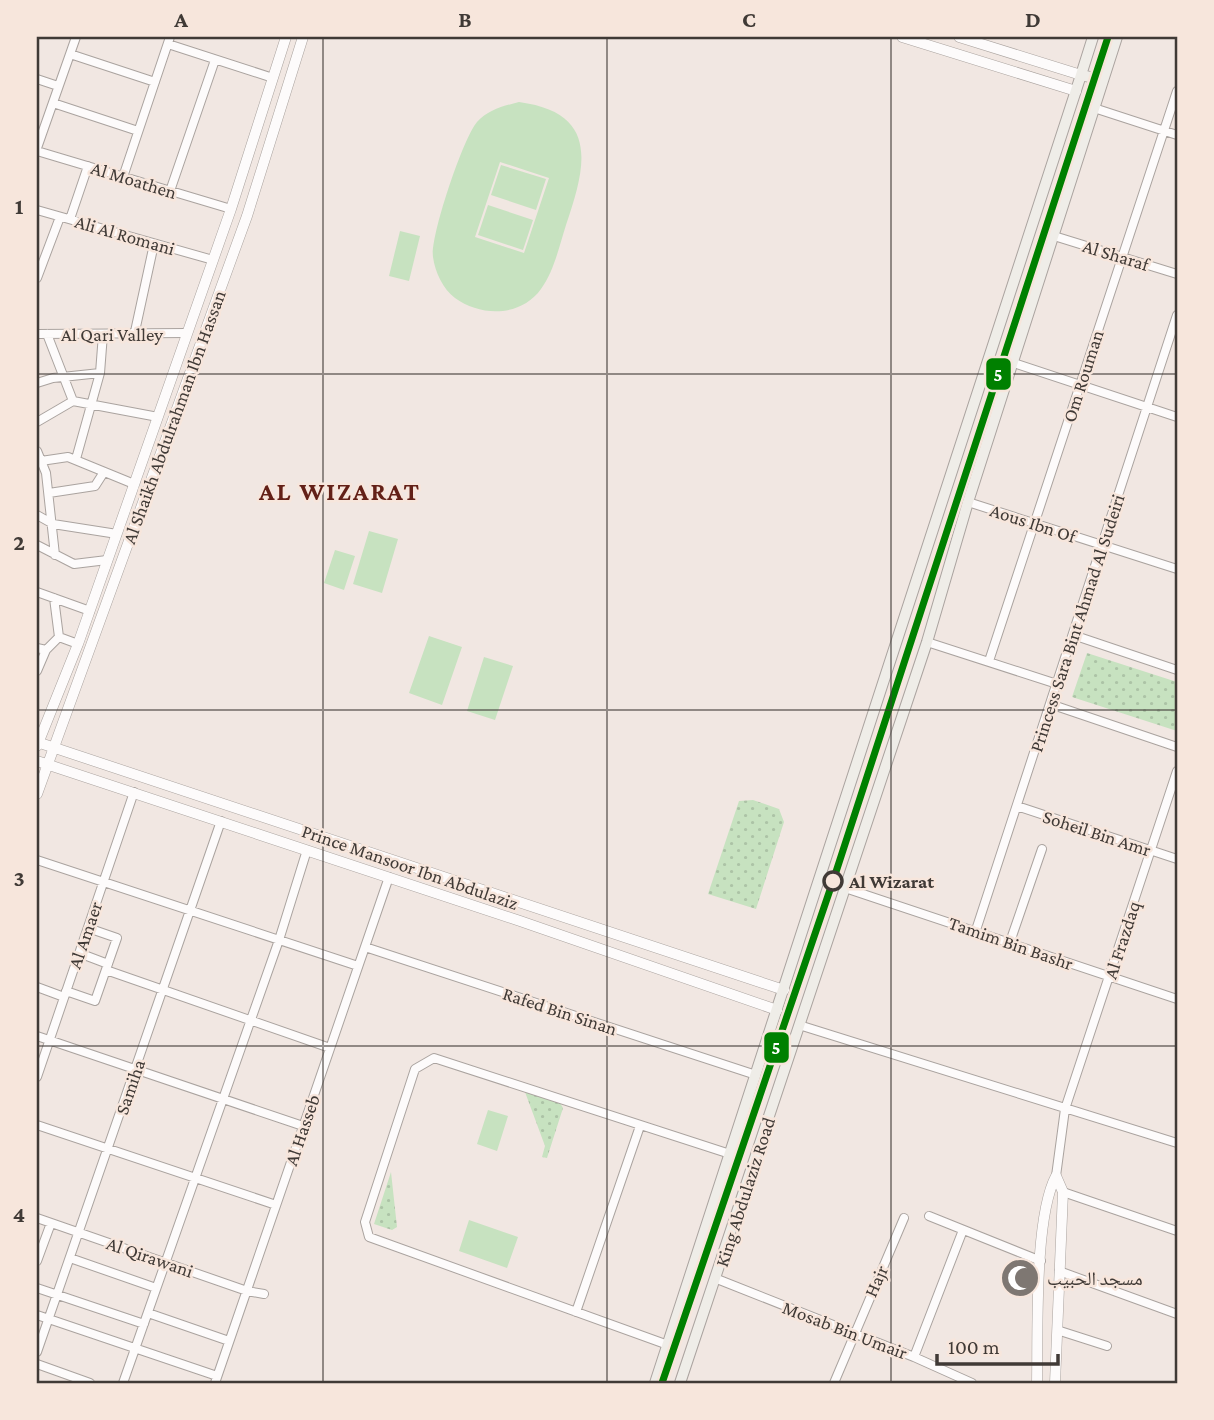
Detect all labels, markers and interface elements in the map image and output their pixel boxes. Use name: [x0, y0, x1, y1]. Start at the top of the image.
text: A: [173, 6, 188, 32]
text: B: [458, 6, 472, 32]
text: C: [742, 6, 756, 32]
text: D: [1025, 6, 1041, 32]
street label: Al Moathen: [89, 157, 179, 203]
text: 1: [15, 193, 24, 219]
street label: Ali Al Romani: [73, 211, 177, 259]
street label: Al Sharaf: [1080, 235, 1153, 275]
street label: Al Shaikh Abdulrahman Ibn Hassan: [118, 287, 230, 547]
street label: Al Qari Valley: [61, 324, 163, 345]
street label: Om Rouman: [1058, 327, 1108, 425]
line badge: 5: [985, 357, 1012, 391]
text: 5: [993, 364, 1003, 385]
district label: AL WIZARAT: [258, 477, 421, 506]
street label: Princess Sara Bint Ahmad Al Sudeiri: [1025, 491, 1129, 755]
street label: Aous Ibn Of: [987, 499, 1080, 547]
text: 2: [13, 529, 25, 555]
street label: Soheil Bin Amr: [1040, 806, 1154, 860]
street label: Prince Mansoor Ibn Abdulaziz: [299, 820, 521, 914]
text: 3: [13, 865, 25, 891]
marker: Al Wizarat: [823, 871, 843, 891]
place label: Al Wizarat: [848, 871, 934, 892]
street label: Al Frazdaq: [1100, 898, 1144, 981]
street label: Al Amaer: [64, 899, 106, 971]
street label: Tamim Bin Bashr: [946, 912, 1076, 974]
street label: Rafed Bin Sinan: [500, 983, 620, 1039]
line badge: 5: [763, 1031, 790, 1064]
text: 5: [771, 1037, 781, 1058]
street label: Samiha: [111, 1056, 149, 1117]
street label: Al Hasseb: [280, 1092, 324, 1168]
street label: King Abdulaziz Road: [711, 1114, 779, 1270]
text: 4: [13, 1201, 25, 1227]
street label: Al Qirawani: [104, 1232, 196, 1282]
mosque icon: مسجد الحبيب: [999, 1257, 1041, 1299]
street label: Hajr: [860, 1262, 893, 1301]
place label: مسجد الحبيب: [1047, 1268, 1143, 1289]
street label: Mosab Bin Umair: [780, 1297, 911, 1364]
scale bar: [937, 1322, 1058, 1366]
text: 100 m: [948, 1335, 1000, 1359]

